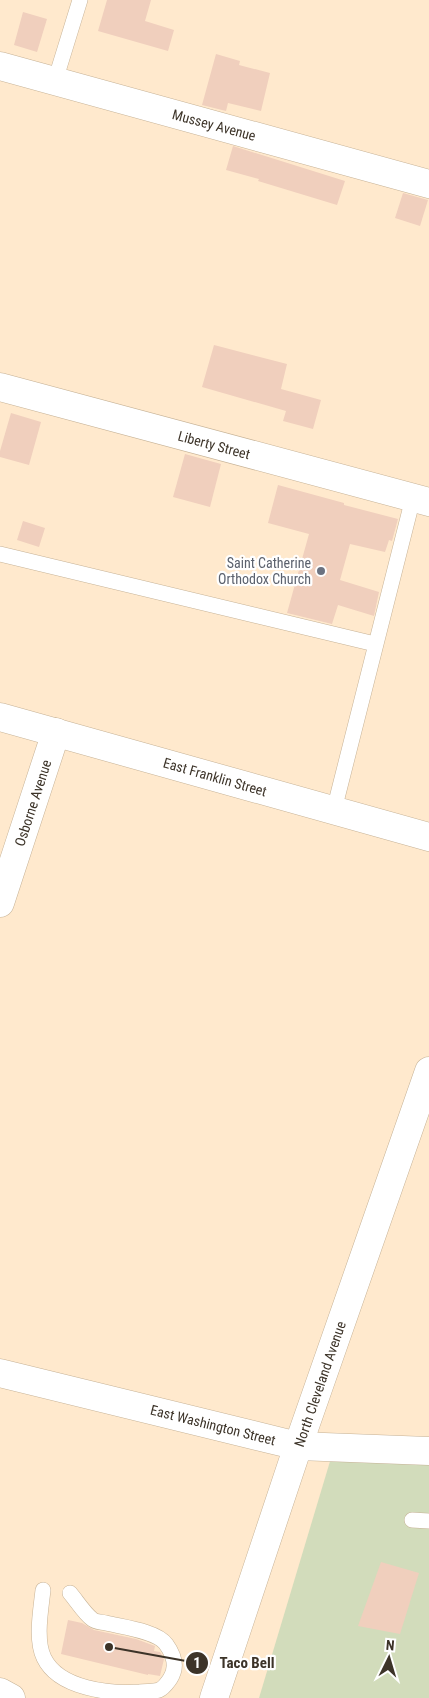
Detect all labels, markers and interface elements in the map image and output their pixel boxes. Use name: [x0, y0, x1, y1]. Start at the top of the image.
street label: Mussey Avenue: [170, 106, 258, 144]
street label: Liberty Street: [176, 428, 252, 462]
place label: Saint Catherine Orthodox Church: [218, 555, 311, 587]
marker: Saint Catherine Orthodox Church: [315, 565, 327, 577]
street label: East Franklin Street: [161, 755, 269, 799]
street label: Osborne Avenue: [12, 757, 55, 848]
street label: North Cleveland Avenue: [291, 1319, 349, 1449]
street label: East Washington Street: [149, 1402, 277, 1448]
north arrow: [364, 1633, 414, 1683]
text: N: [385, 1637, 395, 1653]
callout: Taco Bell: [185, 1648, 285, 1678]
text: 1: [193, 1654, 201, 1672]
text: Taco Bell: [220, 1654, 274, 1672]

